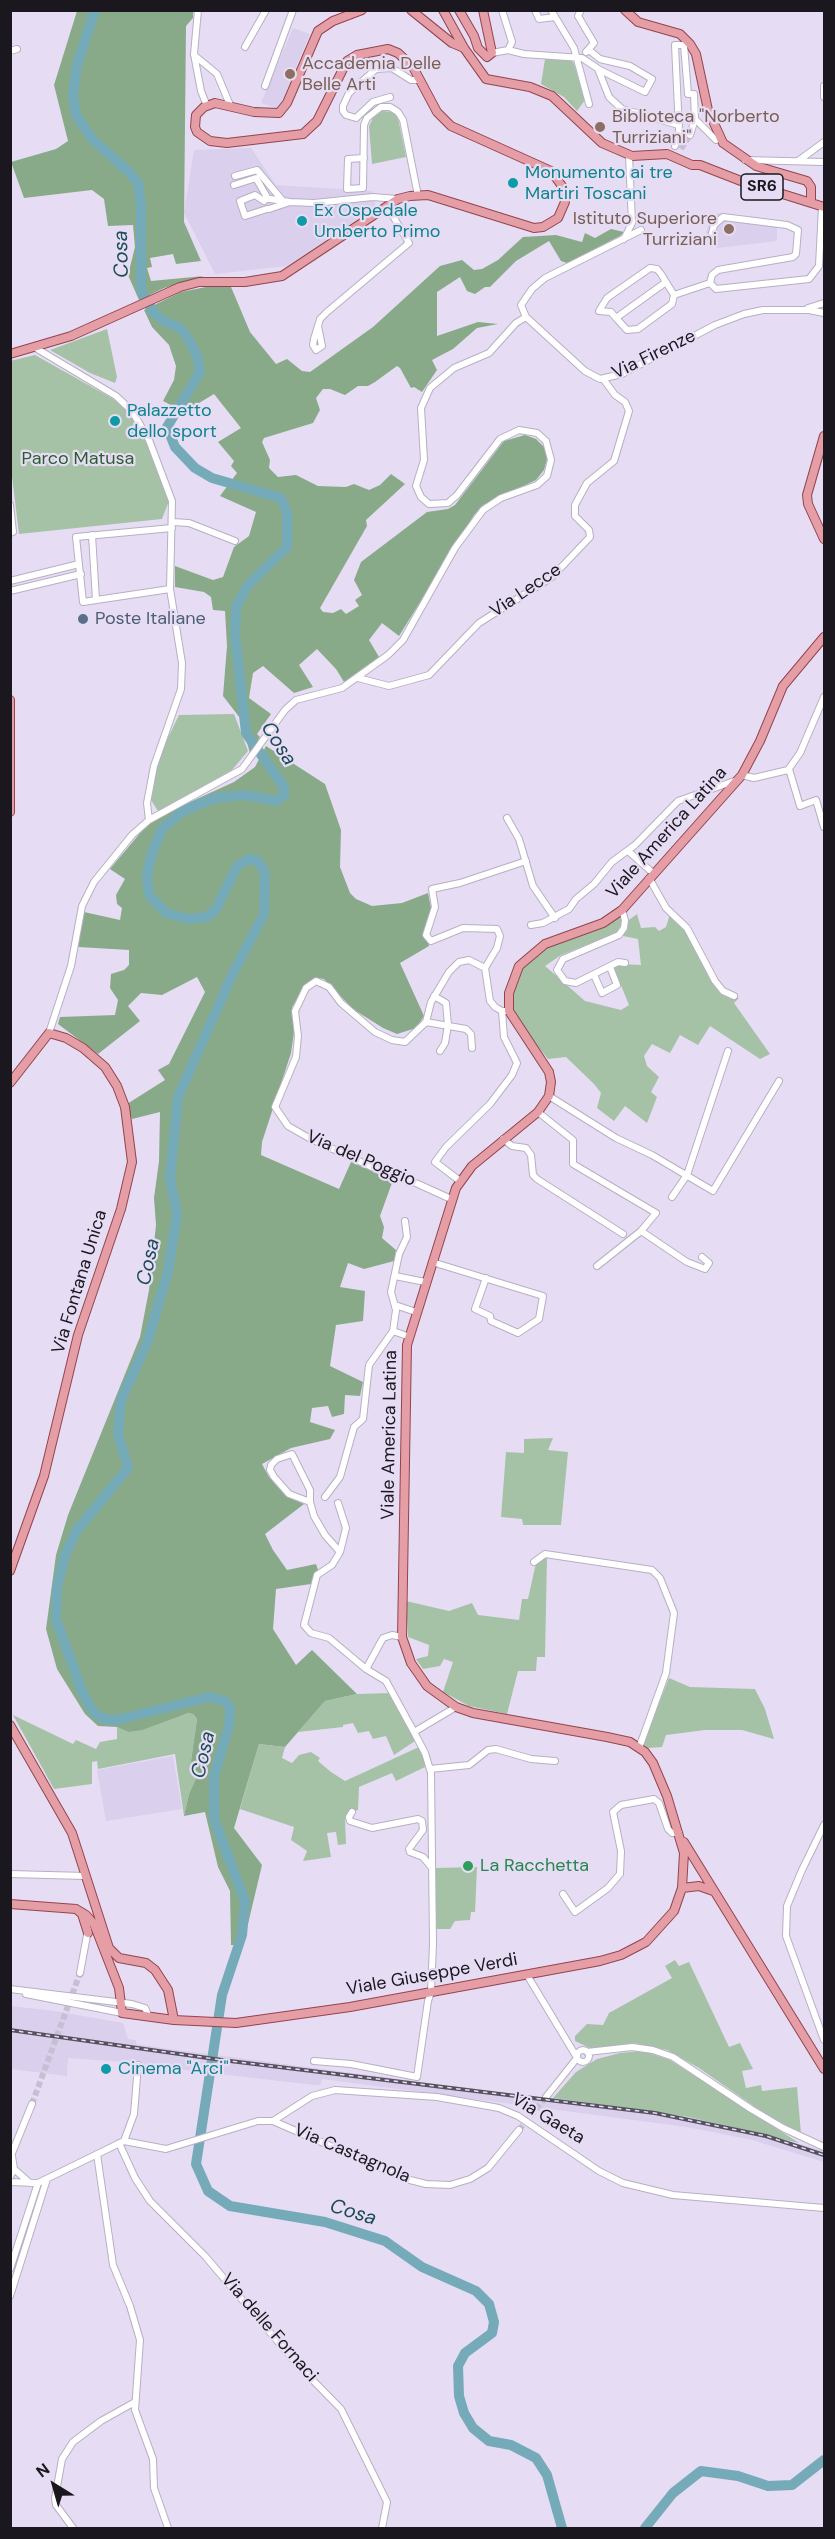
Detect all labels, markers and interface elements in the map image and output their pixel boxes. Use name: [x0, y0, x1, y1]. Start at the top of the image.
place label: Accademia Delle Belle Arti: [302, 53, 441, 96]
marker: Accademia Delle Belle Arti: [283, 67, 297, 81]
place label: Biblioteca "Norberto Turriziani": [612, 106, 780, 148]
marker: Biblioteca "Norberto Turriziani": [593, 120, 607, 134]
place label: Monumento ai tre Martiri Toscani: [525, 162, 673, 204]
road number: SR6: [741, 174, 783, 200]
marker: Monumento ai tre Martiri Toscani: [506, 176, 520, 190]
place label: Ex Ospedale Umberto Primo: [314, 200, 440, 242]
place label: Istituto Superiore Turriziani: [573, 208, 717, 250]
marker: Ex Ospedale Umberto Primo: [295, 214, 309, 228]
marker: Istituto Superiore Turriziani: [722, 222, 736, 236]
water label: Cosa: [110, 230, 134, 278]
street label: Via Firenze: [609, 326, 699, 384]
place label: Palazzetto dello sport: [127, 400, 217, 442]
marker: Palazzetto dello sport: [108, 414, 122, 428]
park label: Parco Matusa: [22, 448, 134, 470]
street label: Via Lecce: [486, 559, 566, 623]
place label: Poste Italiane: [95, 608, 206, 630]
marker: Poste Italiane: [76, 612, 90, 626]
water label: Cosa: [255, 718, 301, 770]
street label: Viale America Latina: [602, 763, 732, 903]
street label: Via del Poggio: [303, 1126, 419, 1192]
street label: Via Fontana Unica: [48, 1207, 112, 1357]
water label: Cosa: [132, 1236, 166, 1288]
street label: Viale America Latina: [378, 1350, 402, 1520]
water label: Cosa: [187, 1729, 221, 1781]
place label: La Racchetta: [480, 1855, 589, 1877]
marker: La Racchetta: [461, 1859, 475, 1873]
street label: Viale Giuseppe Verdi: [345, 1949, 519, 2001]
place label: Cinema "Arci": [118, 2058, 229, 2080]
marker: Cinema "Arci": [99, 2062, 113, 2076]
street label: Via Gaeta: [508, 2089, 588, 2149]
street label: Via Castagnola: [291, 2120, 413, 2188]
water label: Cosa: [327, 2195, 379, 2231]
street label: Via delle Fornaci: [216, 2269, 322, 2387]
north arrow: [24, 2455, 84, 2515]
text: N: [32, 2458, 54, 2482]

